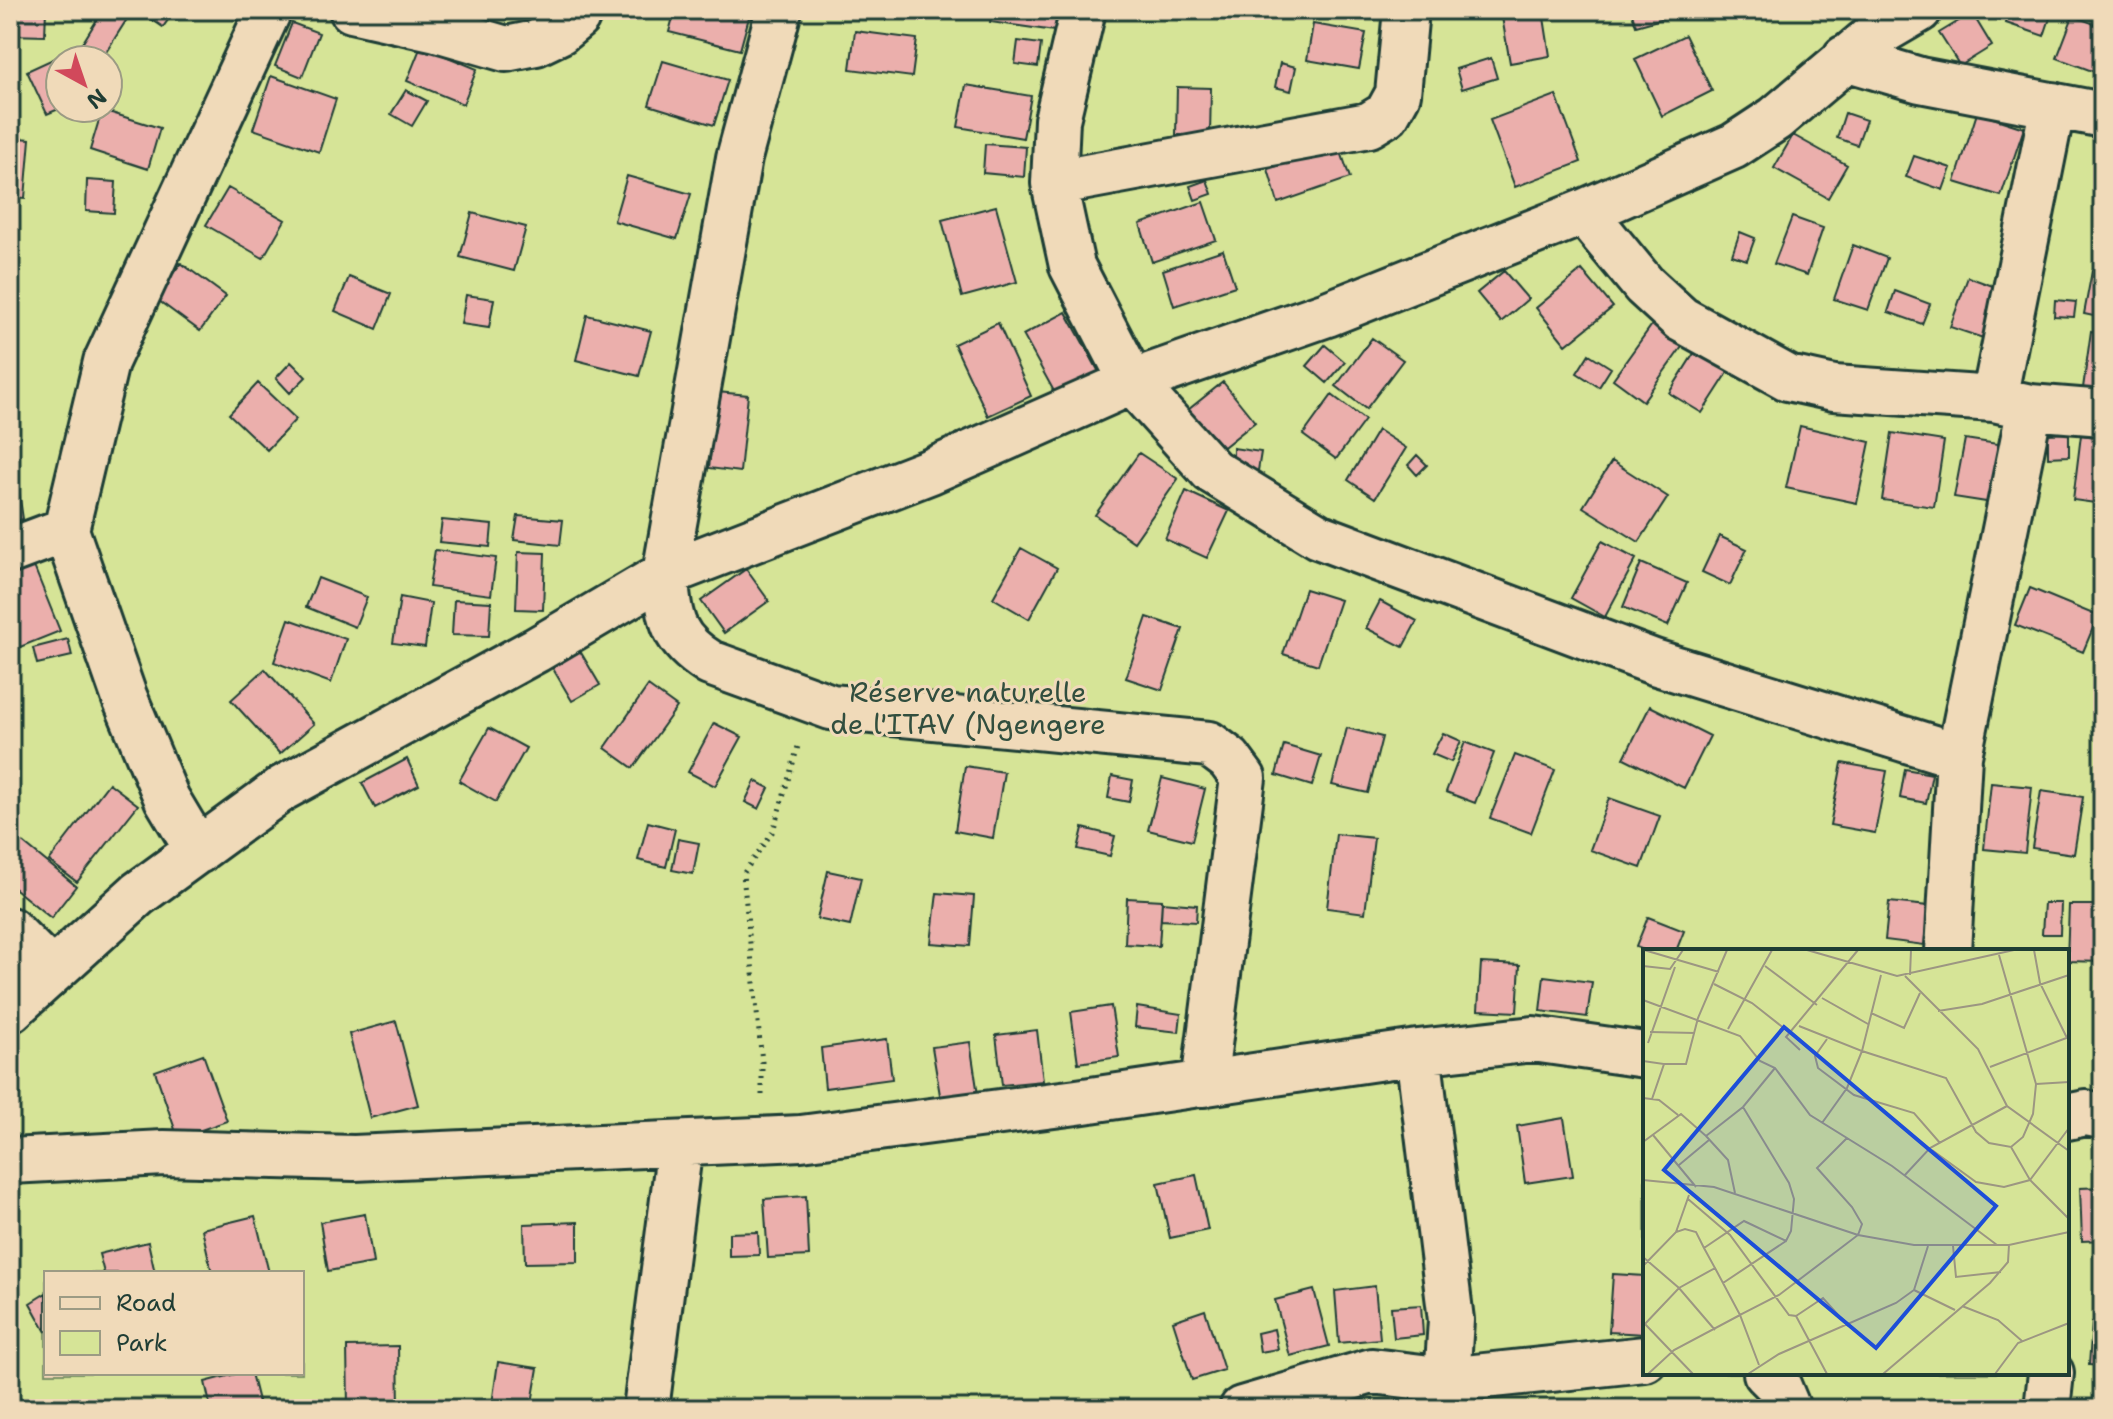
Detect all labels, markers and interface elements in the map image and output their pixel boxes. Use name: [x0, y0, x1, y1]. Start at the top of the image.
north arrow: [44, 44, 124, 124]
text: N: [81, 82, 113, 116]
park label: Réserve naturelle de l'ITAV (Ngengere: [830, 673, 1106, 743]
inset map: [1643, 949, 2069, 1375]
legend: [44, 1271, 304, 1375]
text: Road: [116, 1287, 176, 1319]
text: Park: [116, 1327, 168, 1359]

